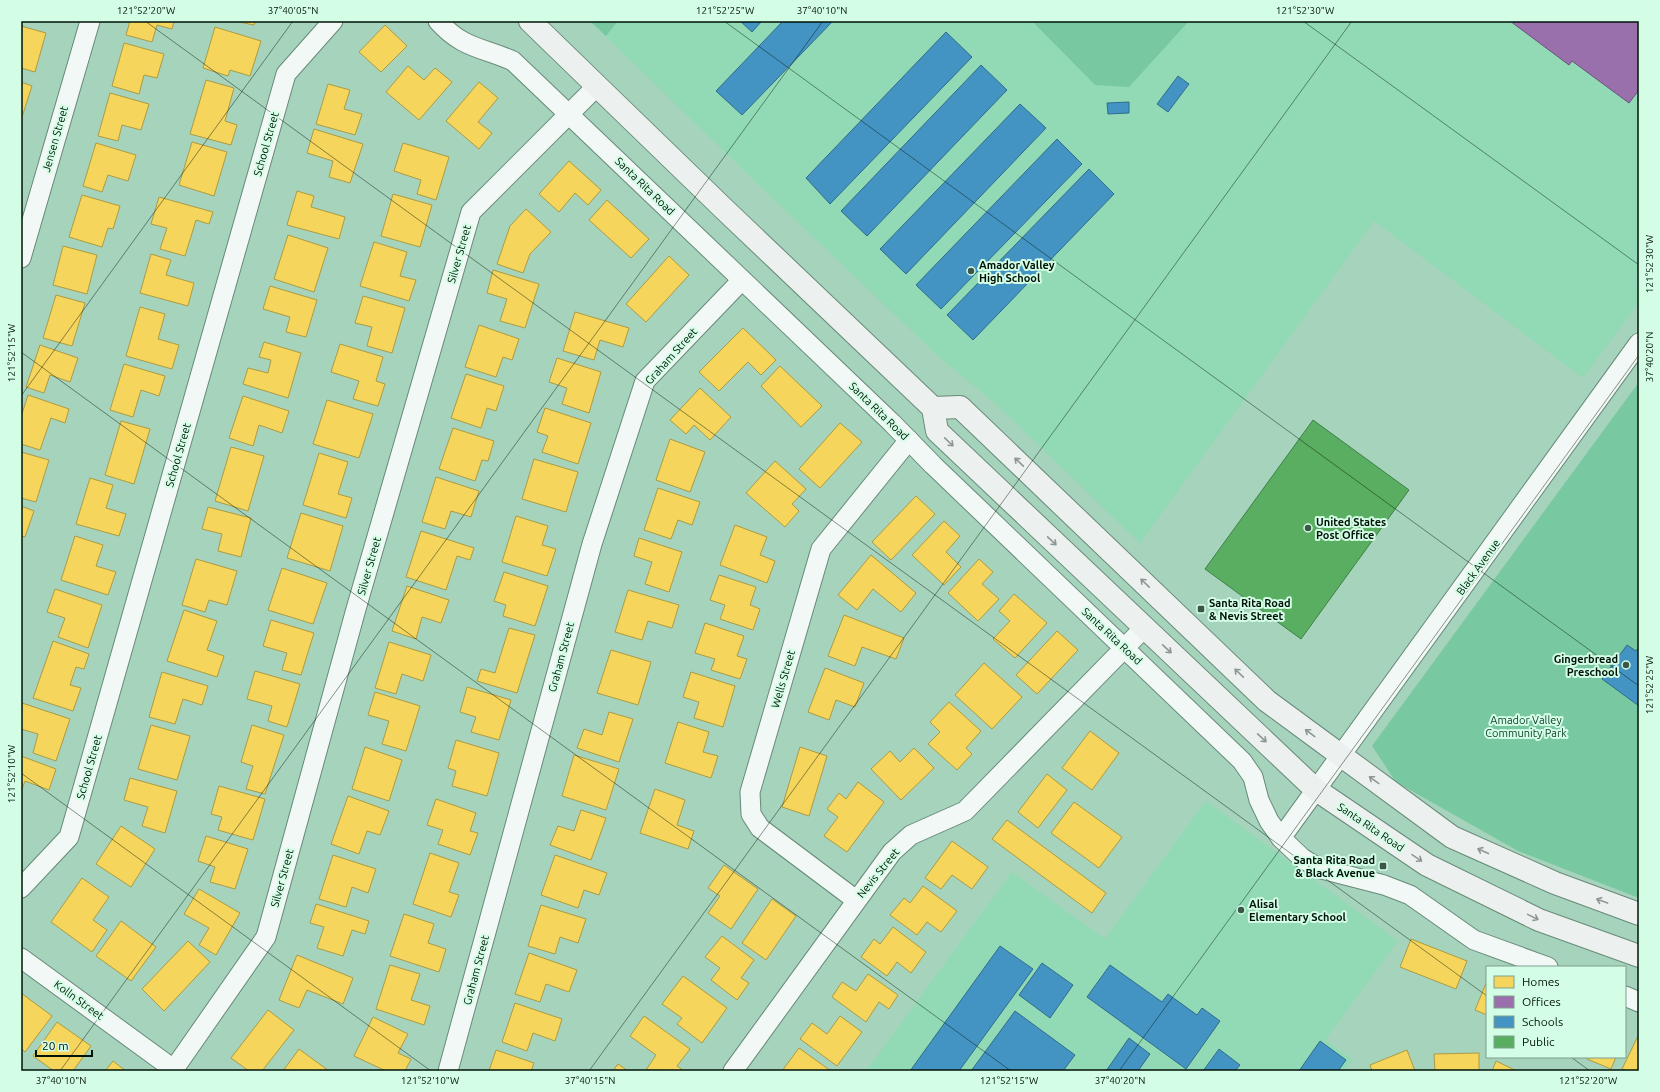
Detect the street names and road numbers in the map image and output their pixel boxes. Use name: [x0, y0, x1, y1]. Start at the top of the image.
street label: Jensen Street: [40, 104, 70, 173]
street label: School Street: [251, 110, 281, 177]
street label: Santa Rita Road: [613, 155, 677, 217]
street label: Silver Street: [445, 223, 473, 285]
street label: Graham Street: [643, 325, 700, 387]
street label: Santa Rita Road: [847, 380, 911, 442]
street label: School Street: [163, 421, 193, 488]
street label: Silver Street: [355, 535, 383, 597]
street label: Black Avenue: [1454, 537, 1502, 597]
street label: Santa Rita Road: [1080, 605, 1144, 667]
street label: Graham Street: [546, 620, 576, 693]
street label: Wells Street: [769, 648, 797, 709]
street label: School Street: [74, 733, 104, 800]
street label: Santa Rita Road: [1335, 800, 1407, 854]
street label: Nevis Street: [854, 845, 902, 900]
street label: Silver Street: [268, 847, 296, 909]
street label: Graham Street: [461, 933, 491, 1006]
street label: Kolln Street: [52, 978, 107, 1022]

